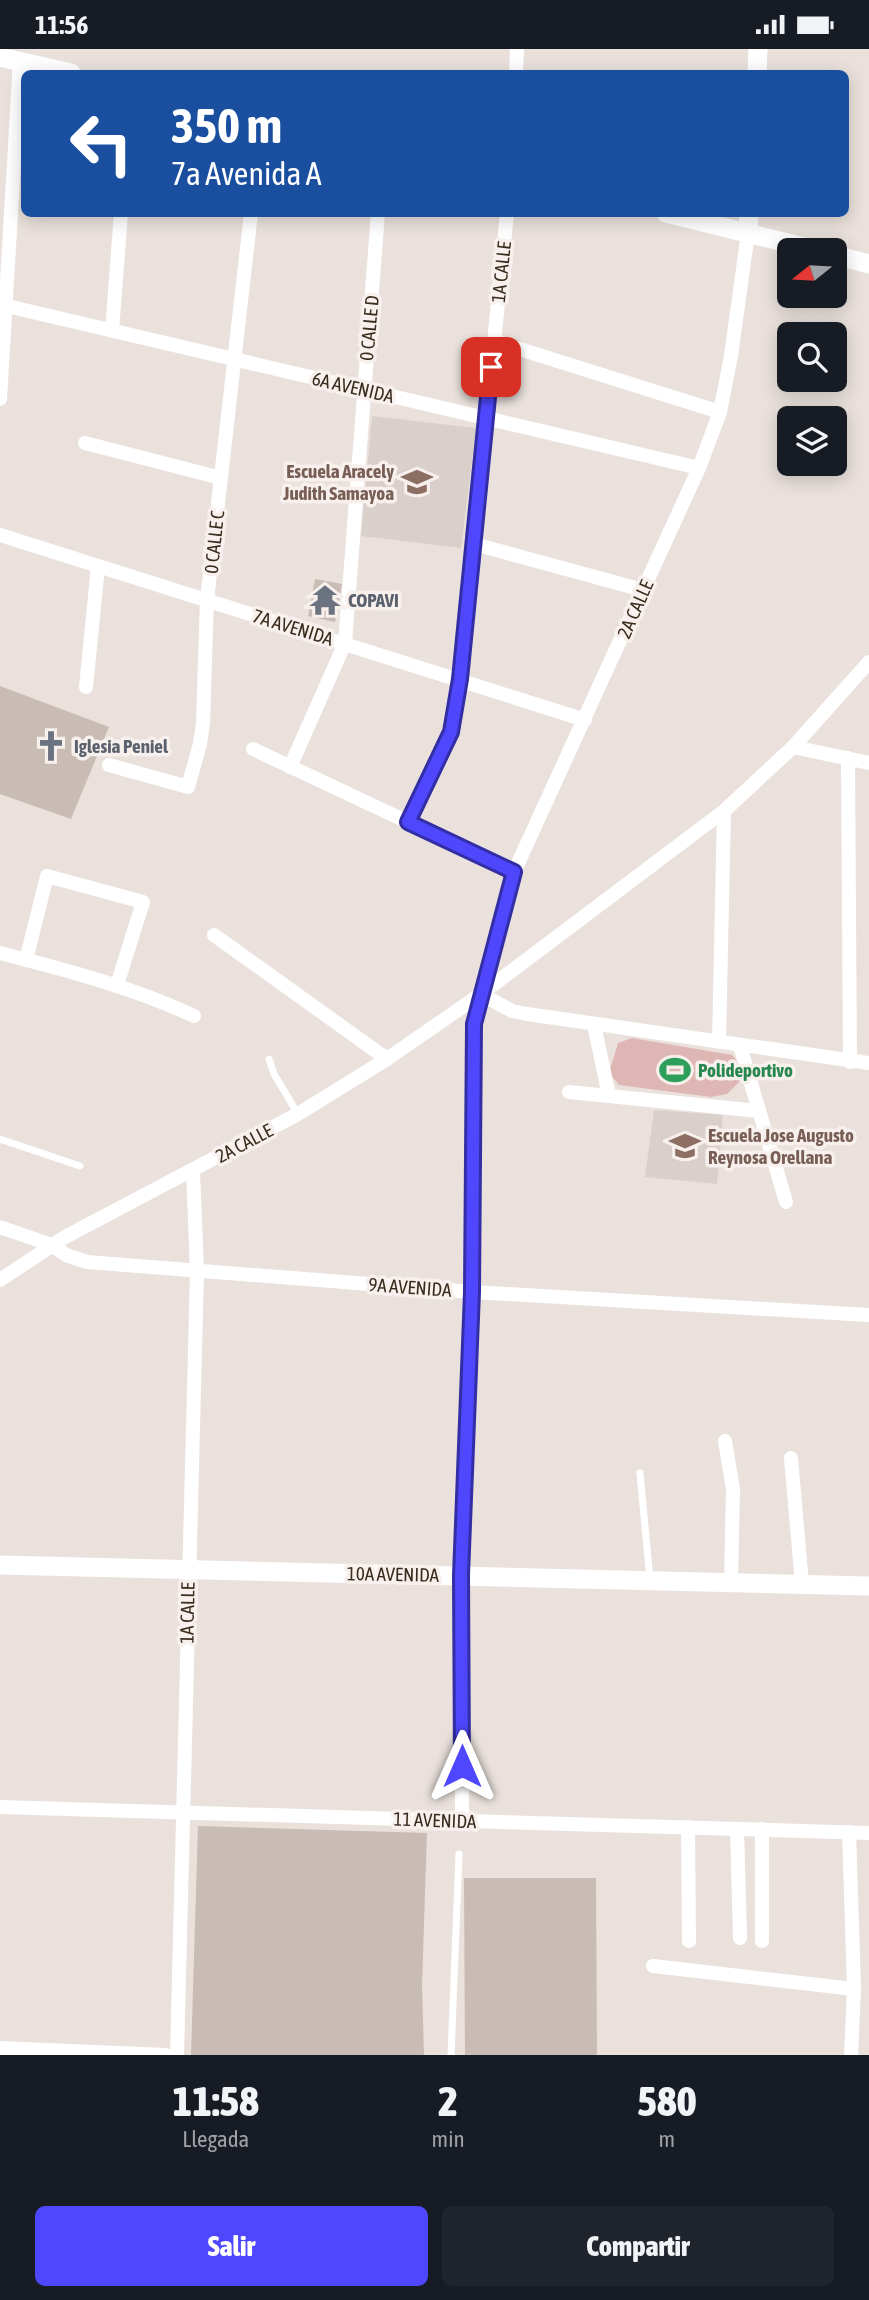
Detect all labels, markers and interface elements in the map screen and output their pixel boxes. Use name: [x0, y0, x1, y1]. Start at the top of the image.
text: 11:56: [35, 10, 89, 40]
text: 350 m: [171, 97, 282, 153]
icon: left: [56, 98, 147, 189]
text: 7a Avenida A: [171, 155, 321, 192]
north arrow: [777, 238, 847, 308]
map controls: [777, 238, 847, 476]
street label: 1A CALLE: [487, 240, 515, 304]
street label: 0 CALLE D: [355, 294, 383, 362]
button: search: [777, 322, 847, 392]
pin: [461, 337, 521, 397]
icon: arrive: [472, 348, 510, 386]
street label: 6A AVENIDA: [310, 367, 397, 407]
button: layers: [777, 406, 847, 476]
place label: Escuela Aracely Judith Samayoa: [282, 460, 394, 504]
school or university icon: Escuela Aracely Judith Samayoa: [400, 465, 434, 499]
street label: 0 CALLE C: [200, 509, 228, 575]
street label: 2A CALLE: [612, 576, 658, 642]
temple icon: COPAVI: [308, 583, 342, 617]
place label: COPAVI: [348, 589, 399, 611]
street label: 7A AVENIDA: [250, 604, 337, 650]
church icon: Iglesia Peniel: [34, 729, 68, 763]
place label: Iglesia Peniel: [74, 735, 169, 757]
sports icon: Polideportivo: [658, 1053, 692, 1087]
place label: Polideportivo: [698, 1059, 793, 1081]
street label: 2A CALLE: [212, 1119, 276, 1167]
place label: Escuela Jose Augusto Reynosa Orellana: [708, 1124, 854, 1168]
school or university icon: Escuela Jose Augusto Reynosa Orellana: [668, 1129, 702, 1163]
street label: 9A AVENIDA: [368, 1273, 453, 1301]
street label: 10A AVENIDA: [347, 1562, 440, 1586]
street label: 1A CALLE: [175, 1582, 199, 1644]
position arrow: [425, 1729, 499, 1803]
street label: 11 AVENIDA: [393, 1808, 477, 1832]
text: 11:58: [173, 2077, 259, 2125]
text: 2: [438, 2077, 458, 2125]
text: 580: [637, 2077, 696, 2125]
text: Llegada: [182, 2126, 249, 2152]
text: min: [432, 2126, 465, 2152]
text: m: [659, 2126, 675, 2152]
button: Salir: [35, 2206, 428, 2286]
button: Compartir: [442, 2206, 834, 2286]

